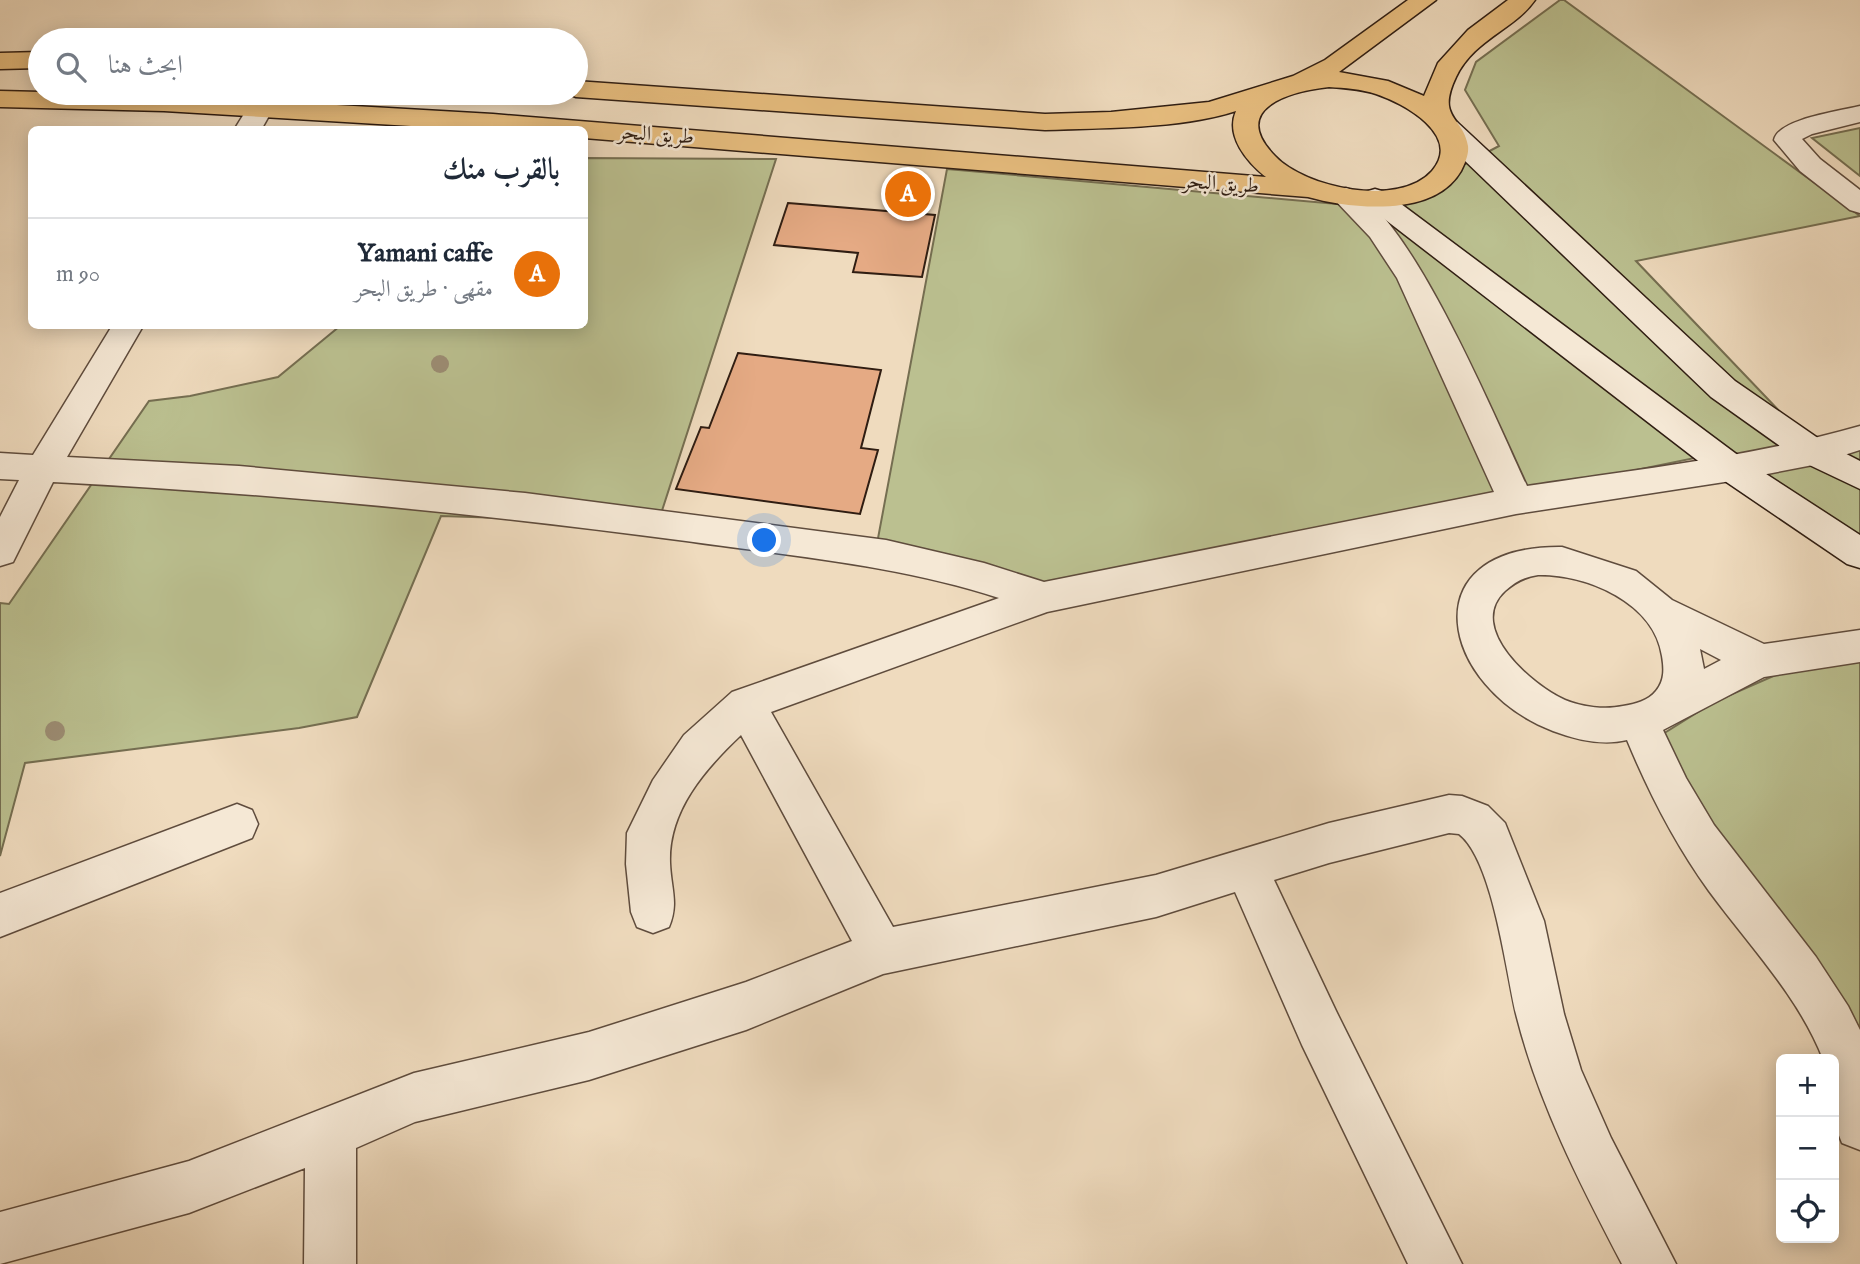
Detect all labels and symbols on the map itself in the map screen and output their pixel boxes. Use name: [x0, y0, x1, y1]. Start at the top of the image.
street label: طريق البحر: [615, 119, 695, 152]
pin: A: [885, 168, 931, 220]
street label: طريق البحر: [1180, 168, 1260, 201]
your location: [747, 523, 781, 557]

